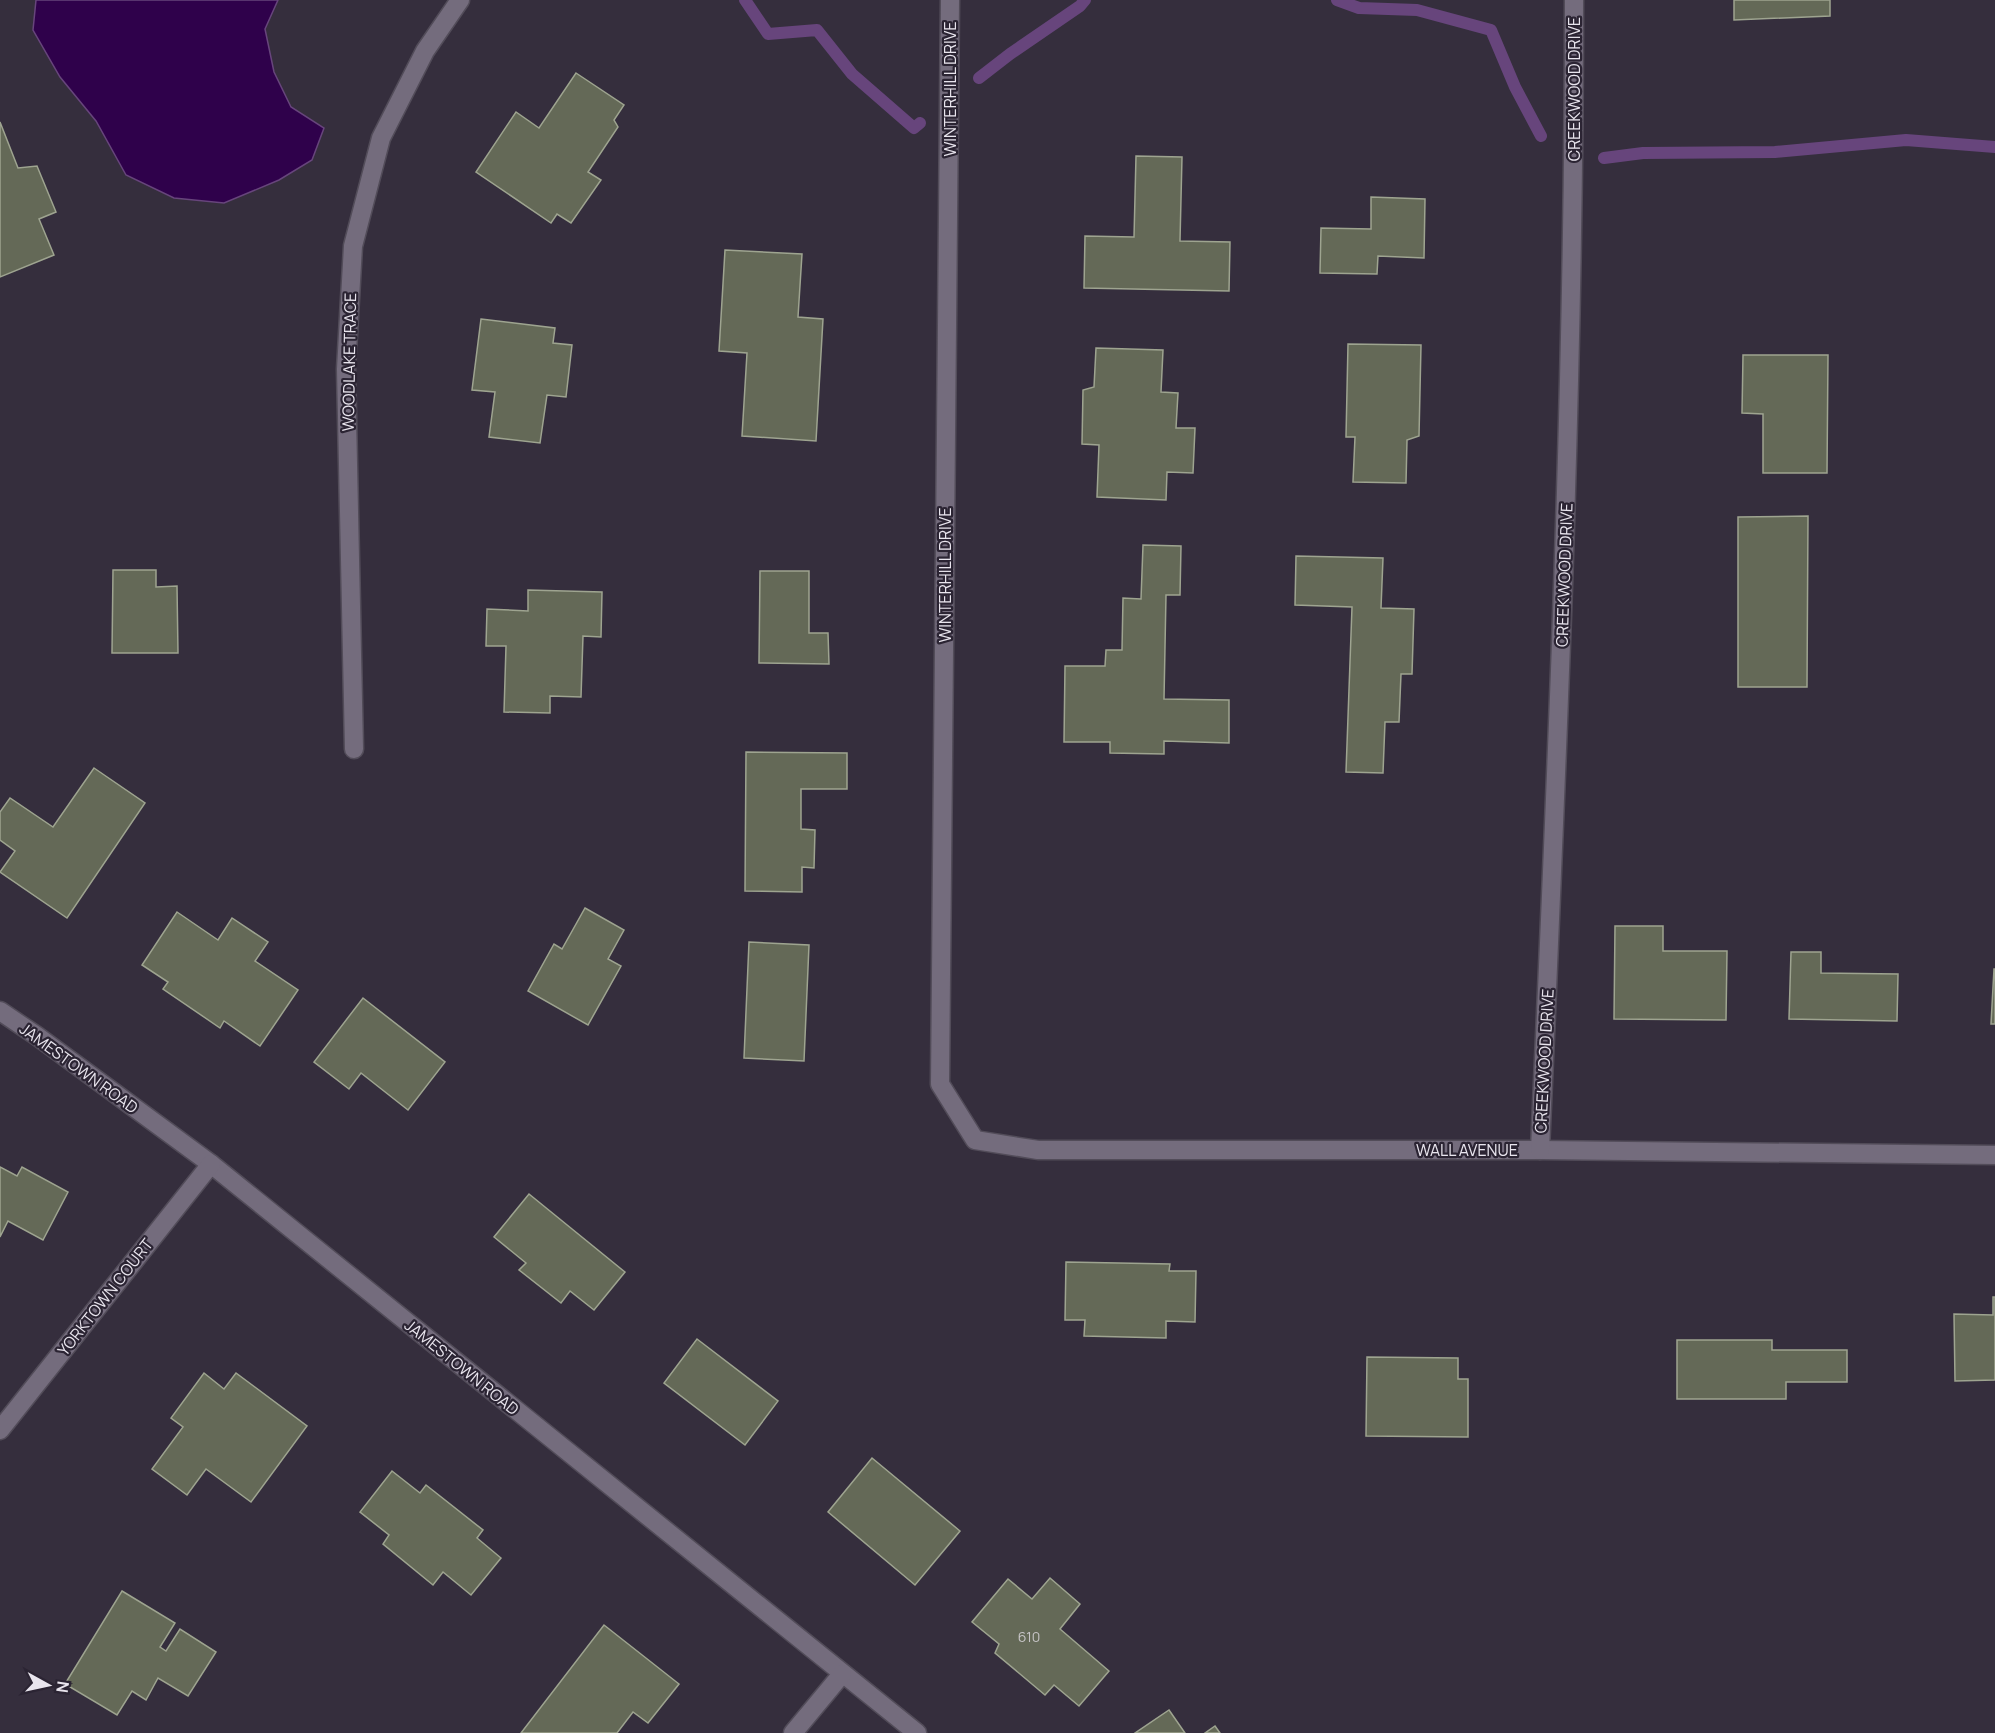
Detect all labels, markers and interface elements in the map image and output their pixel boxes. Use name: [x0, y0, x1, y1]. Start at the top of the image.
street label: CREEKWOOD DRIVE: [1563, 17, 1585, 161]
street label: WINTERHILL DRIVE: [939, 21, 961, 157]
street label: WOODLAKE TRACE: [337, 292, 361, 432]
street label: CREEKWOOD DRIVE: [1550, 502, 1578, 648]
street label: WINTERHILL DRIVE: [934, 507, 956, 643]
street label: CREEKWOOD DRIVE: [1529, 988, 1559, 1134]
street label: JAMESTOWN ROAD: [15, 1018, 143, 1119]
street label: WALL AVENUE: [1416, 1139, 1518, 1161]
street label: YORKTOWN COURT: [52, 1234, 158, 1360]
street label: JAMESTOWN ROAD: [400, 1314, 524, 1420]
house number: 610: [1018, 1627, 1040, 1646]
north arrow: [18, 1655, 78, 1715]
text: N: [51, 1680, 75, 1694]

